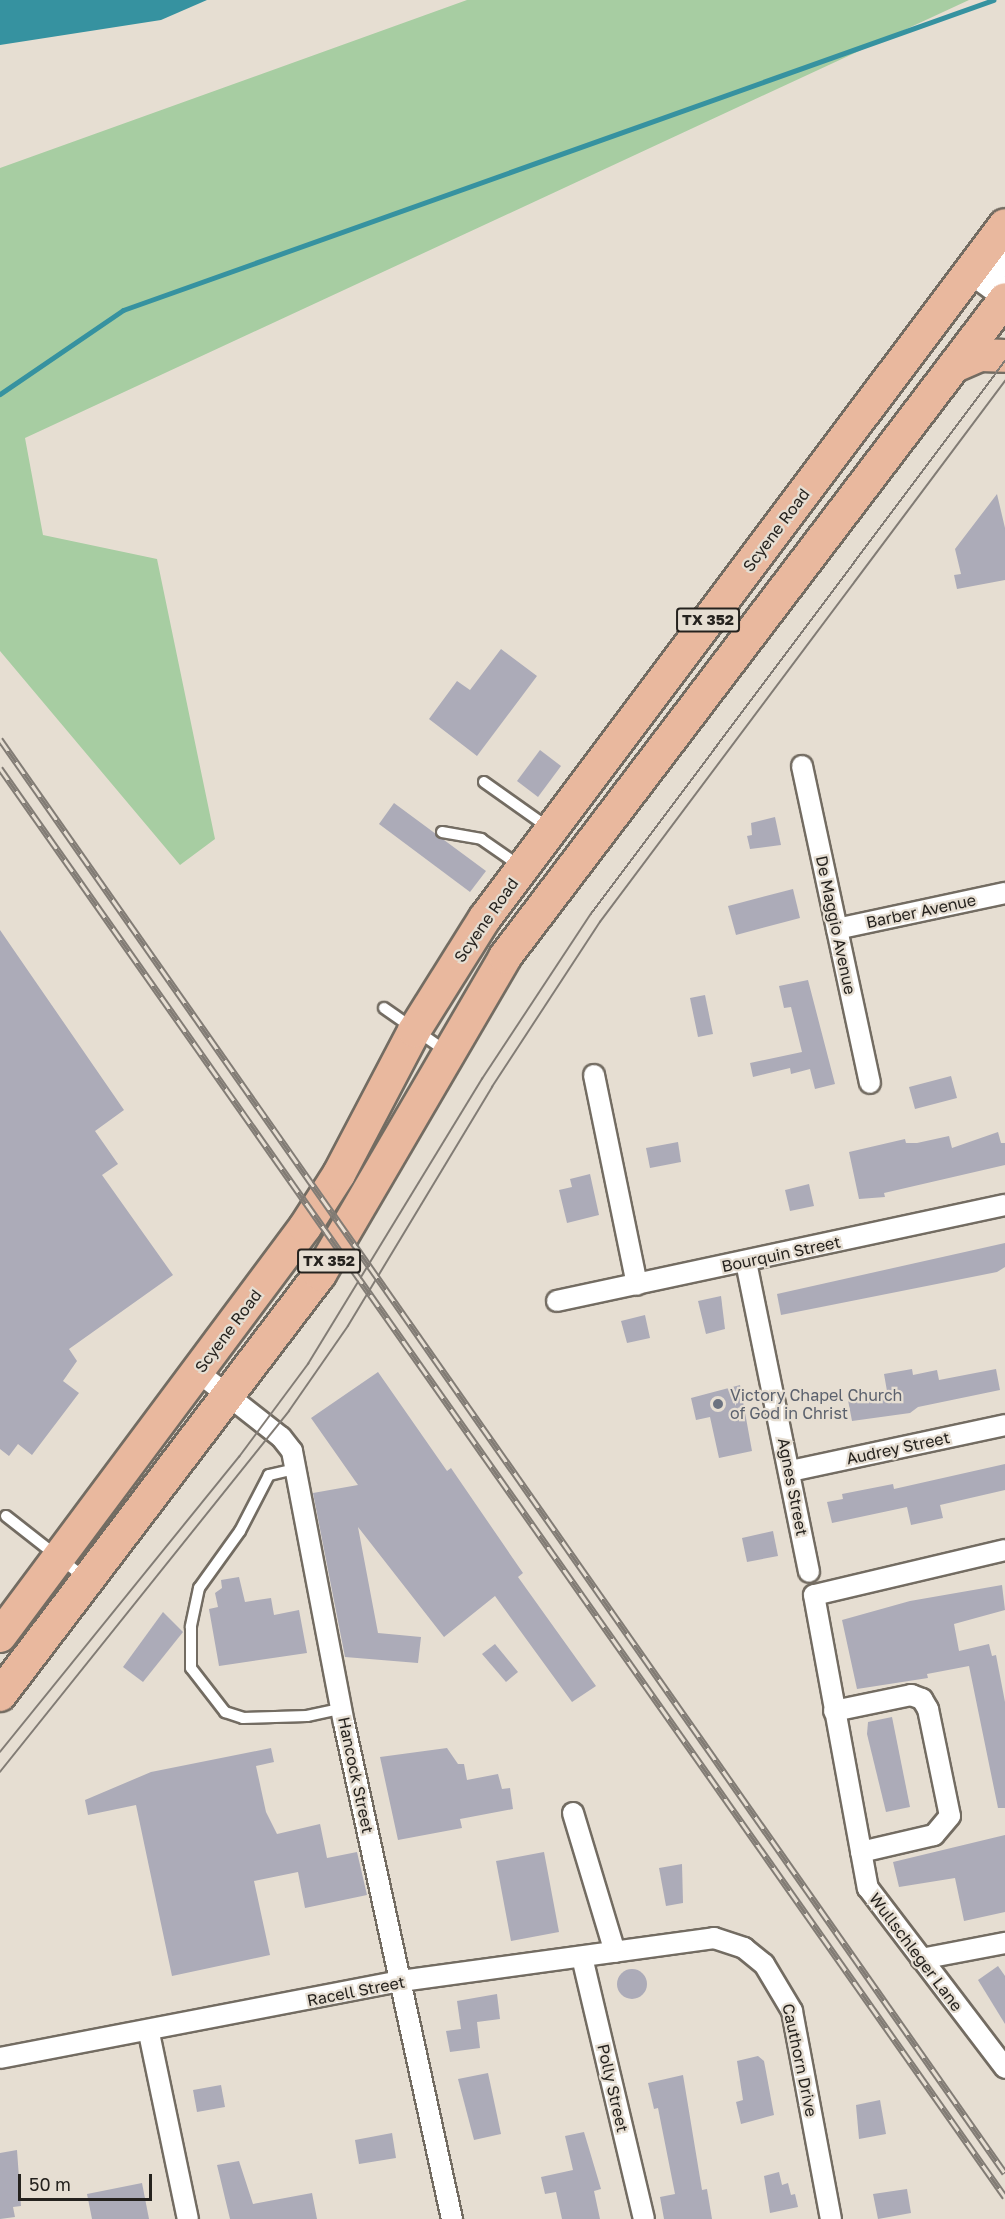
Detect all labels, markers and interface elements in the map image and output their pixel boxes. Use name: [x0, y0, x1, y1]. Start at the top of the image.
street label: Scyene Road: [739, 485, 813, 575]
road number: TX 352: [675, 608, 741, 632]
street label: De Maggio Avenue: [812, 854, 860, 996]
street label: Scyene Road: [450, 874, 522, 966]
street label: Barber Avenue: [864, 890, 978, 932]
street label: Bourquin Street: [720, 1232, 842, 1276]
road number: TX 352: [296, 1249, 362, 1273]
street label: Scyene Road: [191, 1286, 265, 1376]
place label: Victory Chapel Church of God in Christ: [730, 1385, 902, 1423]
marker: Victory Chapel Church of God in Christ: [711, 1397, 725, 1411]
street label: Audrey Street: [845, 1428, 951, 1468]
street label: Agnes Street: [774, 1436, 812, 1538]
street label: Hancock Street: [334, 1715, 378, 1835]
street label: Wullschleger Lane: [865, 1889, 967, 2015]
street label: Racell Street: [305, 1972, 407, 2010]
street label: Cauthorn Drive: [779, 2002, 821, 2118]
street label: Polly Street: [594, 2042, 632, 2134]
scale bar: [21, 2162, 154, 2200]
text: 50 m: [29, 2173, 71, 2195]

